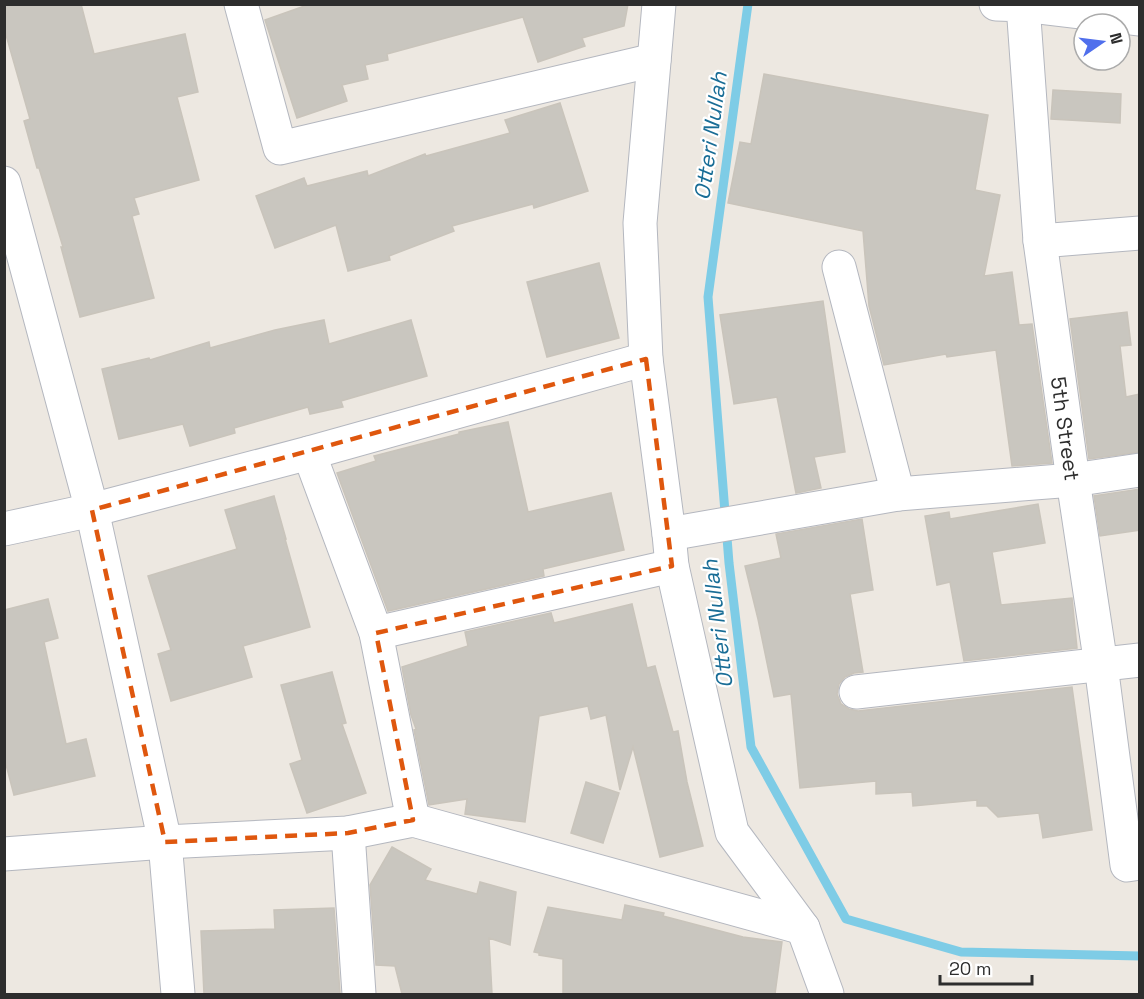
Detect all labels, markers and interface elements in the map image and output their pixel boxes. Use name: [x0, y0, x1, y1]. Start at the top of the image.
north arrow: [1072, 12, 1132, 72]
text: N: [1105, 31, 1128, 46]
water label: Otteri Nullah: [687, 70, 733, 202]
street label: 5th Street: [1045, 375, 1086, 482]
water label: Otteri Nullah: [695, 558, 739, 690]
scale bar: [940, 948, 1032, 986]
text: 20 m: [949, 957, 992, 980]

